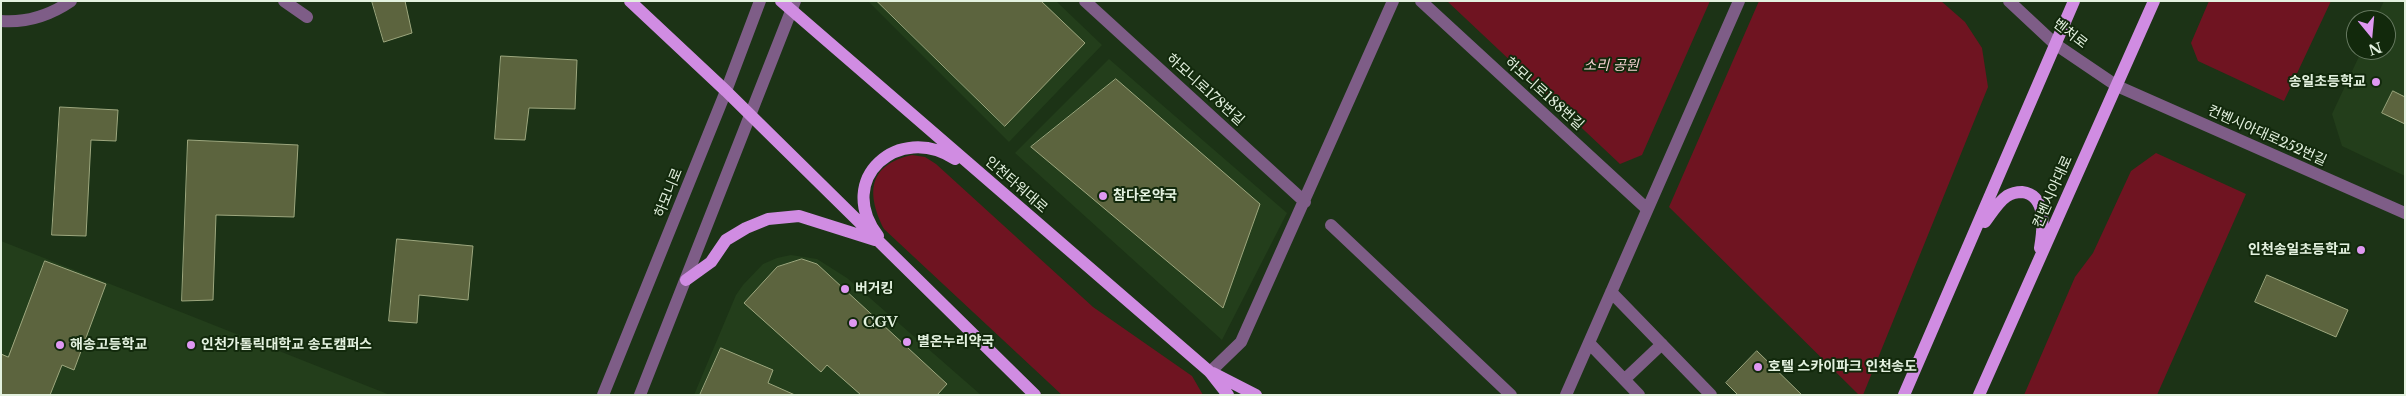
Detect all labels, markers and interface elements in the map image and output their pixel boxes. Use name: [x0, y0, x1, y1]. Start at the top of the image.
north arrow: [2346, 10, 2396, 60]
street label: 벤처로: [2050, 15, 2090, 53]
text: N: [2366, 38, 2384, 59]
street label: 하모니로178번길: [1163, 51, 1247, 129]
street label: 하모니로188번길: [1501, 54, 1587, 134]
park label: 소리 공원: [1583, 58, 1639, 74]
place label: 송일초등학교: [2289, 74, 2366, 90]
marker: 송일초등학교: [2370, 76, 2382, 88]
street label: 컨벤시아대로252번길: [2205, 102, 2329, 170]
street label: 인천타워대로: [981, 153, 1051, 217]
street label: 컨벤시아대로: [2030, 153, 2076, 231]
street label: 하모니로: [652, 166, 686, 220]
place label: 참다온약국: [1113, 188, 1177, 204]
marker: 참다온약국: [1097, 190, 1109, 202]
place label: 인천송일초등학교: [2248, 242, 2351, 258]
marker: 인천송일초등학교: [2355, 244, 2367, 256]
place label: 버거킹: [855, 281, 894, 297]
marker: 버거킹: [839, 283, 851, 295]
place label: CGV: [863, 315, 898, 331]
marker: CGV: [847, 317, 859, 329]
place label: 별온누리약국: [917, 334, 994, 350]
marker: 별온누리약국: [901, 336, 913, 348]
place label: 해송고등학교: [70, 337, 147, 353]
place label: 인천가톨릭대학교 송도캠퍼스: [201, 337, 372, 353]
marker: 해송고등학교: [54, 339, 66, 351]
marker: 인천가톨릭대학교 송도캠퍼스: [185, 339, 197, 351]
place label: 호텔 스카이파크 인천송도: [1768, 359, 1917, 375]
marker: 호텔 스카이파크 인천송도: [1752, 361, 1764, 373]

